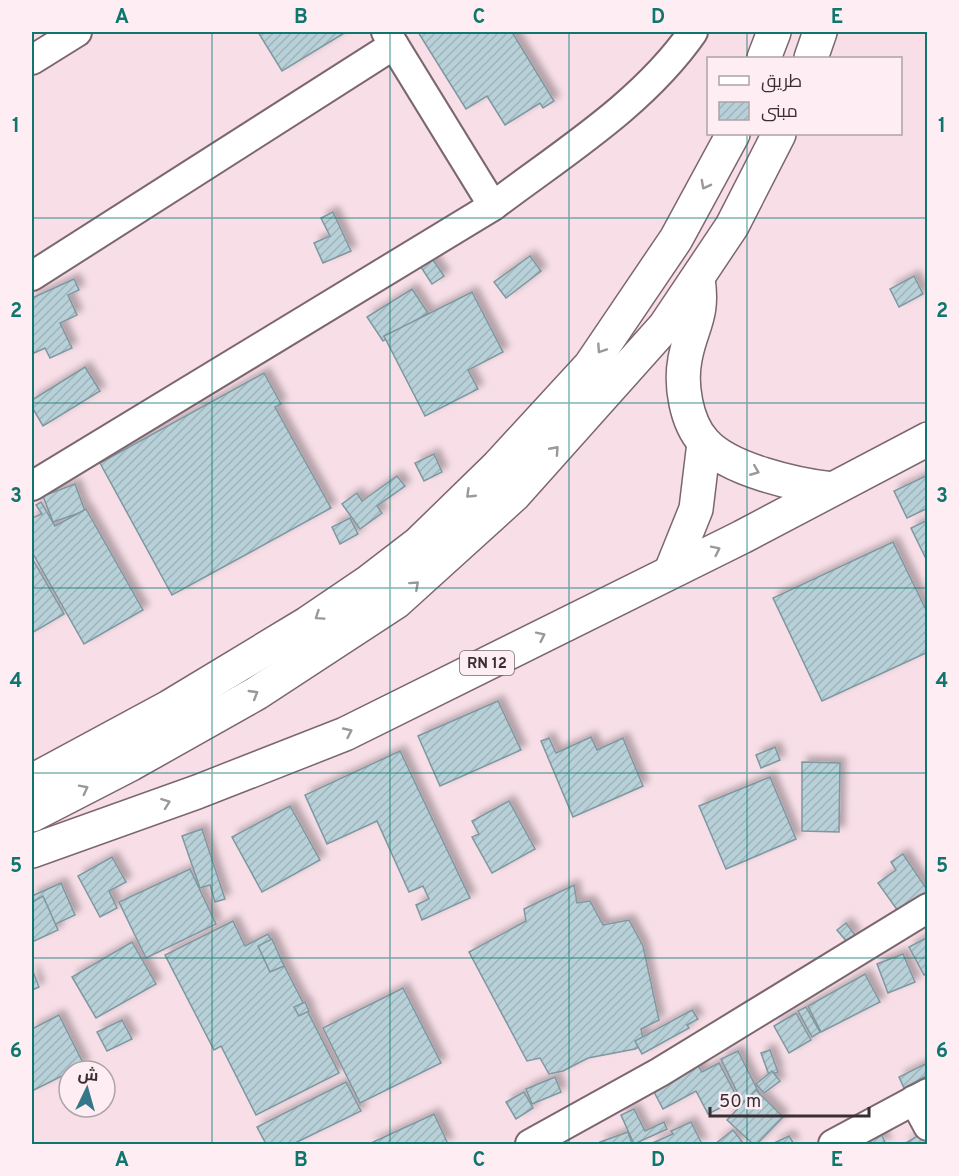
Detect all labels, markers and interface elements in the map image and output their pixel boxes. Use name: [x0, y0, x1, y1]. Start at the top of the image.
text: A: [115, 5, 129, 31]
text: B: [294, 5, 308, 31]
text: C: [473, 5, 485, 31]
text: D: [651, 5, 665, 31]
text: E: [831, 5, 843, 31]
legend: [707, 57, 902, 135]
text: طريق: [761, 71, 802, 94]
text: مبنى: [761, 101, 798, 124]
text: 1: [12, 114, 20, 140]
text: 1: [938, 114, 946, 140]
one-way arrow: [701, 179, 712, 189]
text: 2: [10, 299, 22, 325]
text: 2: [936, 299, 948, 325]
one-way arrow: [597, 343, 608, 354]
one-way arrow: [548, 446, 559, 456]
one-way arrow: [749, 464, 760, 476]
text: 3: [10, 484, 22, 510]
text: 3: [936, 484, 948, 510]
one-way arrow: [466, 486, 477, 497]
one-way arrow: [709, 546, 720, 557]
one-way arrow: [408, 581, 419, 592]
one-way arrow: [314, 609, 325, 620]
one-way arrow: [535, 632, 546, 644]
road number: RN 12: [460, 651, 514, 675]
text: 4: [10, 669, 22, 695]
text: 4: [936, 669, 948, 695]
one-way arrow: [248, 690, 258, 702]
one-way arrow: [341, 728, 352, 740]
one-way arrow: [77, 784, 88, 796]
one-way arrow: [160, 798, 171, 811]
text: 5: [10, 854, 22, 880]
text: 5: [936, 854, 948, 880]
text: 6: [10, 1039, 22, 1065]
text: 6: [936, 1039, 948, 1065]
north arrow: [57, 1059, 117, 1119]
text: ش: [77, 1065, 99, 1087]
scale bar: [710, 1080, 869, 1118]
text: 50 m: [719, 1091, 761, 1114]
text: A: [115, 1148, 129, 1174]
text: B: [294, 1148, 308, 1174]
text: C: [473, 1148, 485, 1174]
text: D: [651, 1148, 665, 1174]
text: E: [831, 1148, 843, 1174]

